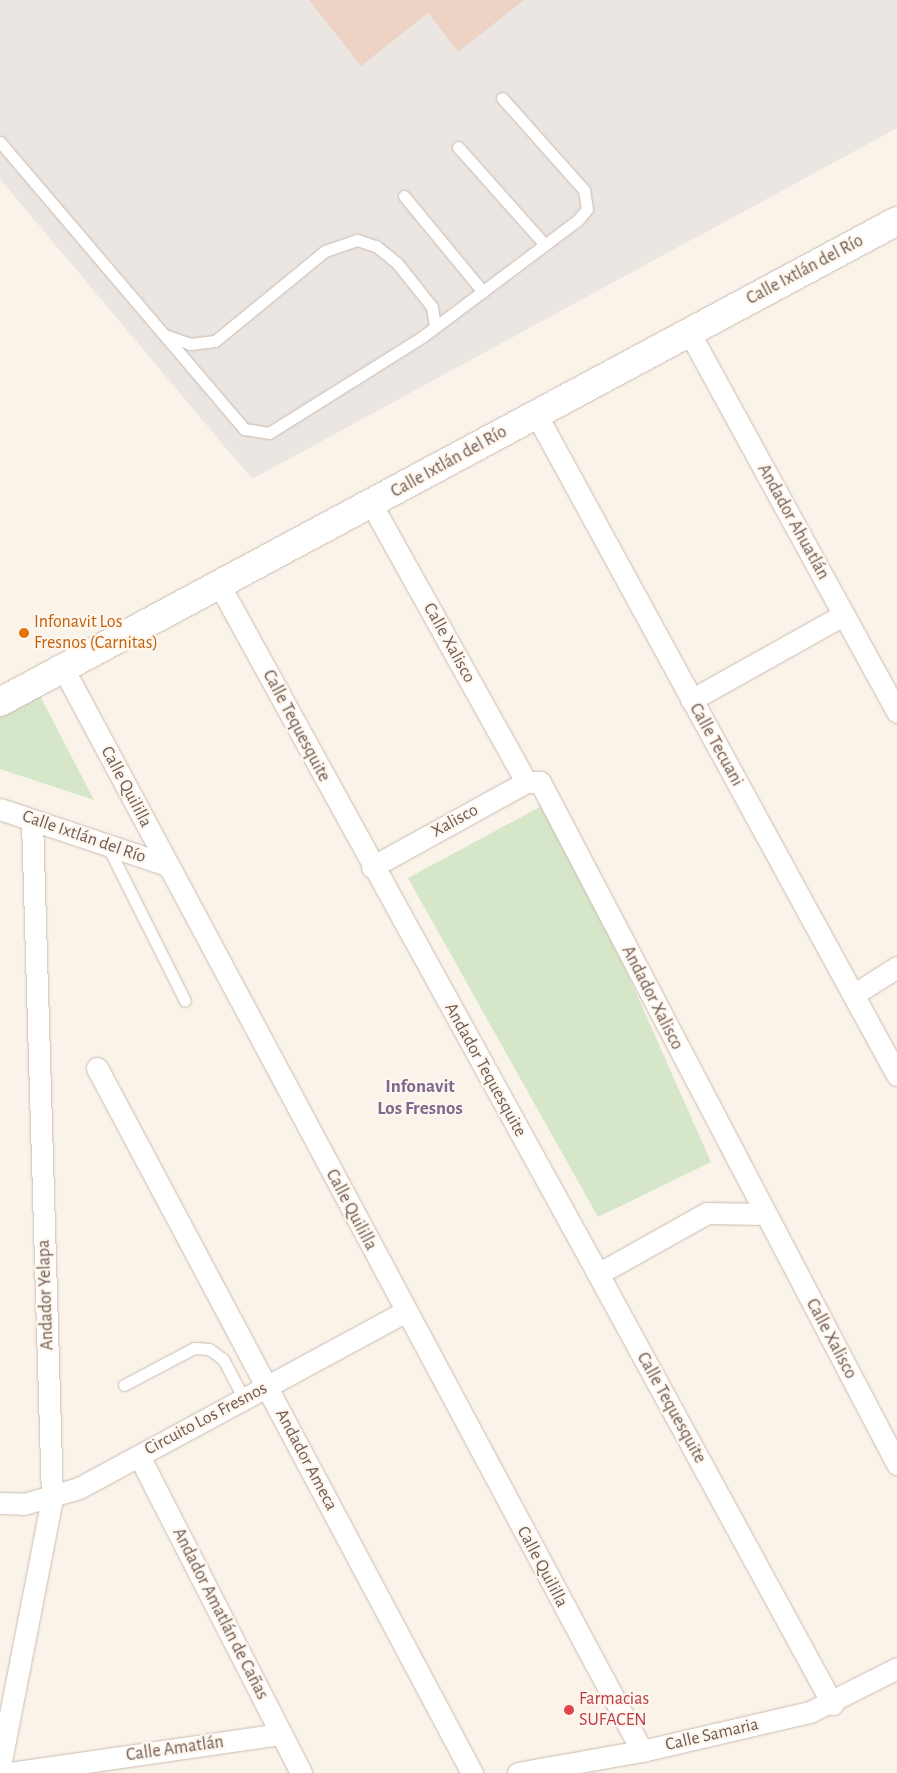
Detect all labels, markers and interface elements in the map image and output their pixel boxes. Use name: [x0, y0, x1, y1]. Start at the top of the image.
street label: Calle Ixtlán del Río: [743, 230, 867, 310]
street label: Calle Ixtlán del Río: [387, 421, 511, 503]
street label: Andador Ahuatlán: [752, 460, 834, 584]
street label: Calle Xalisco: [418, 599, 480, 687]
place label: Infonavit Los Fresnos (Carnitas): [34, 612, 158, 654]
marker: Infonavit Los Fresnos (Carnitas): [18, 627, 30, 639]
street label: Calle Tequesquite: [257, 666, 335, 786]
street label: Calle Tecuani: [684, 700, 748, 790]
street label: Calle Quililla: [96, 743, 156, 831]
street label: Xalisco: [428, 799, 482, 843]
street label: Calle Ixtlán del Río: [19, 806, 149, 868]
street label: Andador Xalisco: [617, 942, 687, 1054]
street label: Andador Tequesquite: [439, 999, 531, 1141]
district label: Infonavit Los Fresnos: [377, 1076, 463, 1120]
street label: Calle Quililla: [321, 1166, 381, 1254]
street label: Andador Yelapa: [33, 1239, 59, 1351]
street label: Calle Xalisco: [801, 1295, 861, 1383]
street label: Calle Tequesquite: [632, 1349, 710, 1467]
street label: Circuito Los Fresnos: [141, 1378, 271, 1460]
street label: Andador Ameca: [270, 1406, 342, 1514]
street label: Calle Quililla: [512, 1523, 572, 1611]
street label: Andador Amatlán de Cañas: [167, 1525, 273, 1703]
place label: Farmacias SUFACEN: [579, 1689, 649, 1732]
marker: Farmacias SUFACEN: [563, 1704, 575, 1716]
street label: Calle Samaria: [663, 1714, 761, 1756]
street label: Calle Amatlán: [125, 1731, 225, 1767]

